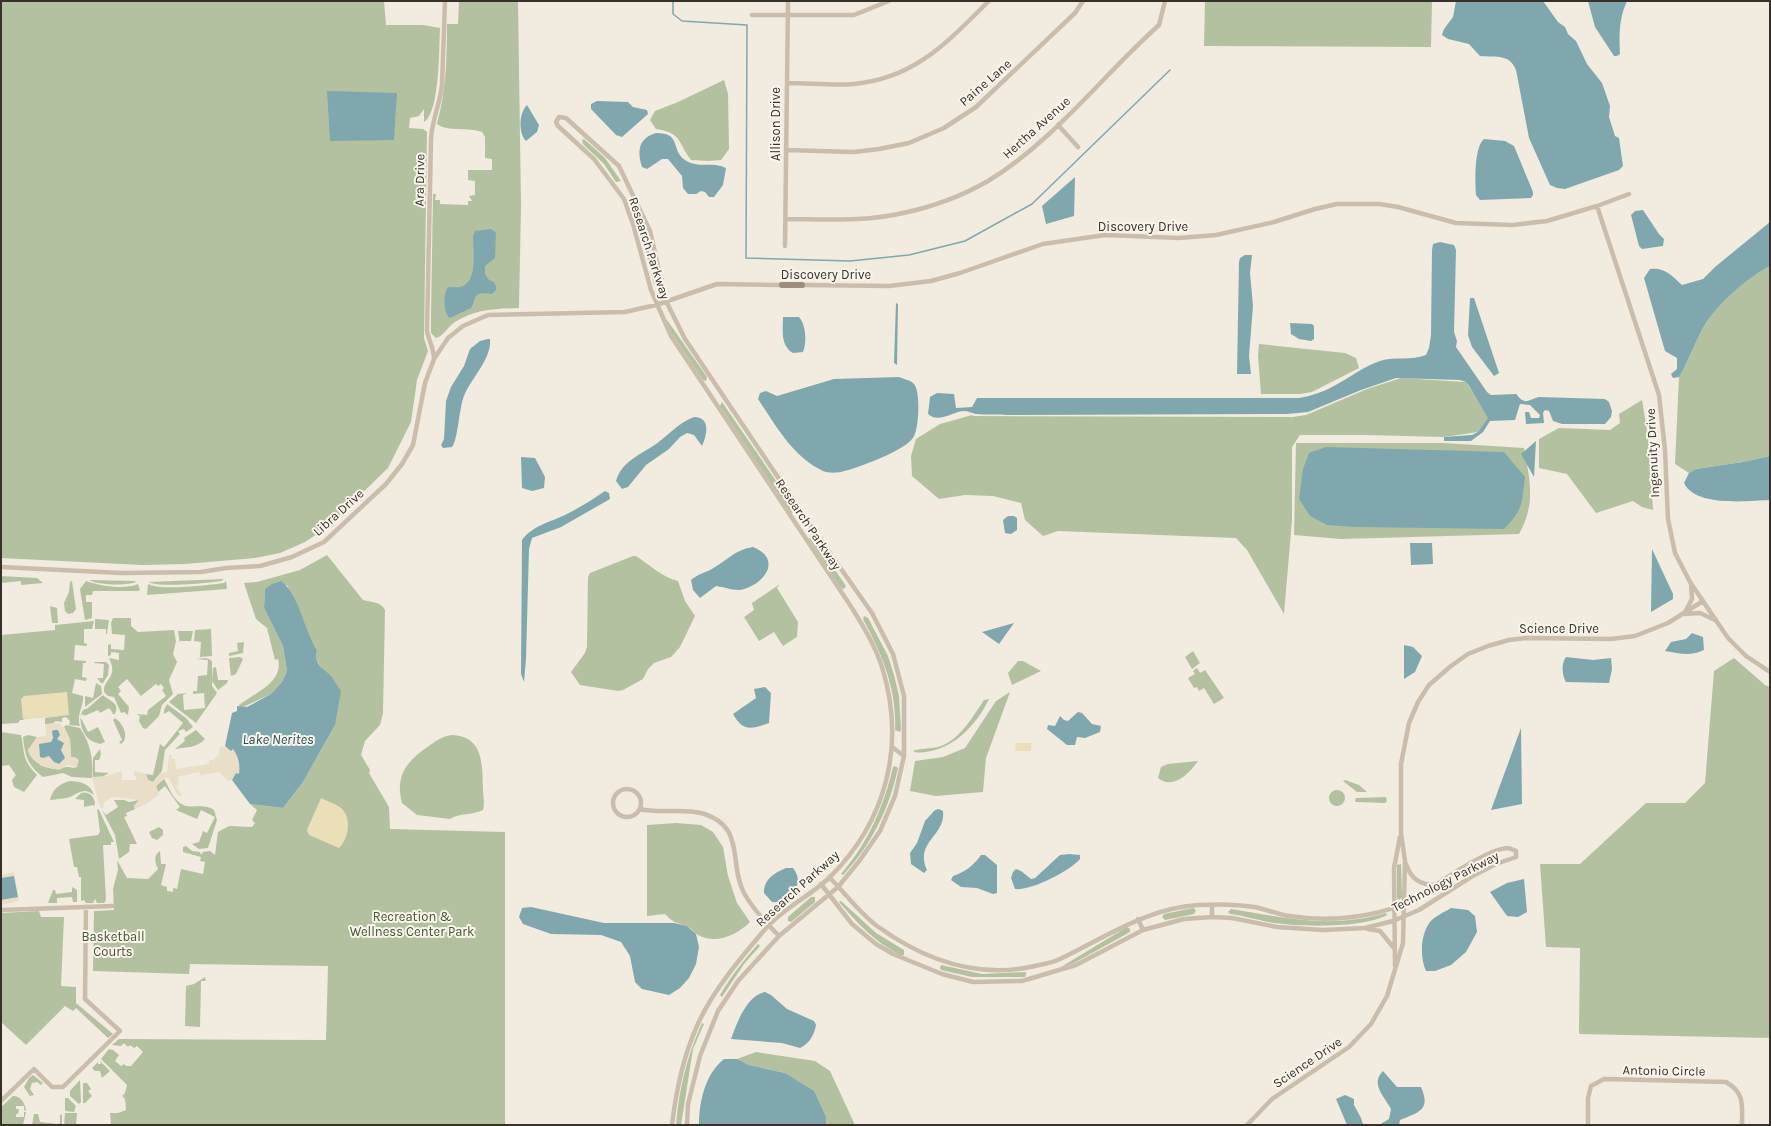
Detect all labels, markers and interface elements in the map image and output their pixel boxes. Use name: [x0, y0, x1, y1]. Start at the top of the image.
street label: Paine Lane: [956, 56, 1014, 109]
street label: Allison Drive: [768, 87, 783, 161]
street label: Hertha Avenue: [999, 93, 1073, 162]
street label: Ara Drive: [412, 153, 427, 207]
street label: Research Parkway: [626, 195, 673, 301]
street label: Discovery Drive: [1098, 219, 1189, 234]
street label: Discovery Drive: [781, 267, 872, 282]
street label: Ingenuity Drive: [1643, 408, 1662, 498]
street label: Research Parkway: [773, 476, 845, 573]
street label: Libra Drive: [310, 486, 367, 539]
street label: Science Drive: [1519, 621, 1599, 636]
water label: Lake Nerites: [242, 731, 314, 748]
street label: Research Parkway: [753, 847, 842, 930]
street label: Technology Parkway: [1389, 848, 1501, 915]
park label: Recreation & Wellness Center Park: [350, 909, 474, 939]
park label: Basketball Courts: [81, 929, 145, 959]
street label: Science Drive: [1270, 1034, 1345, 1091]
street label: Antonio Circle: [1622, 1062, 1706, 1079]

